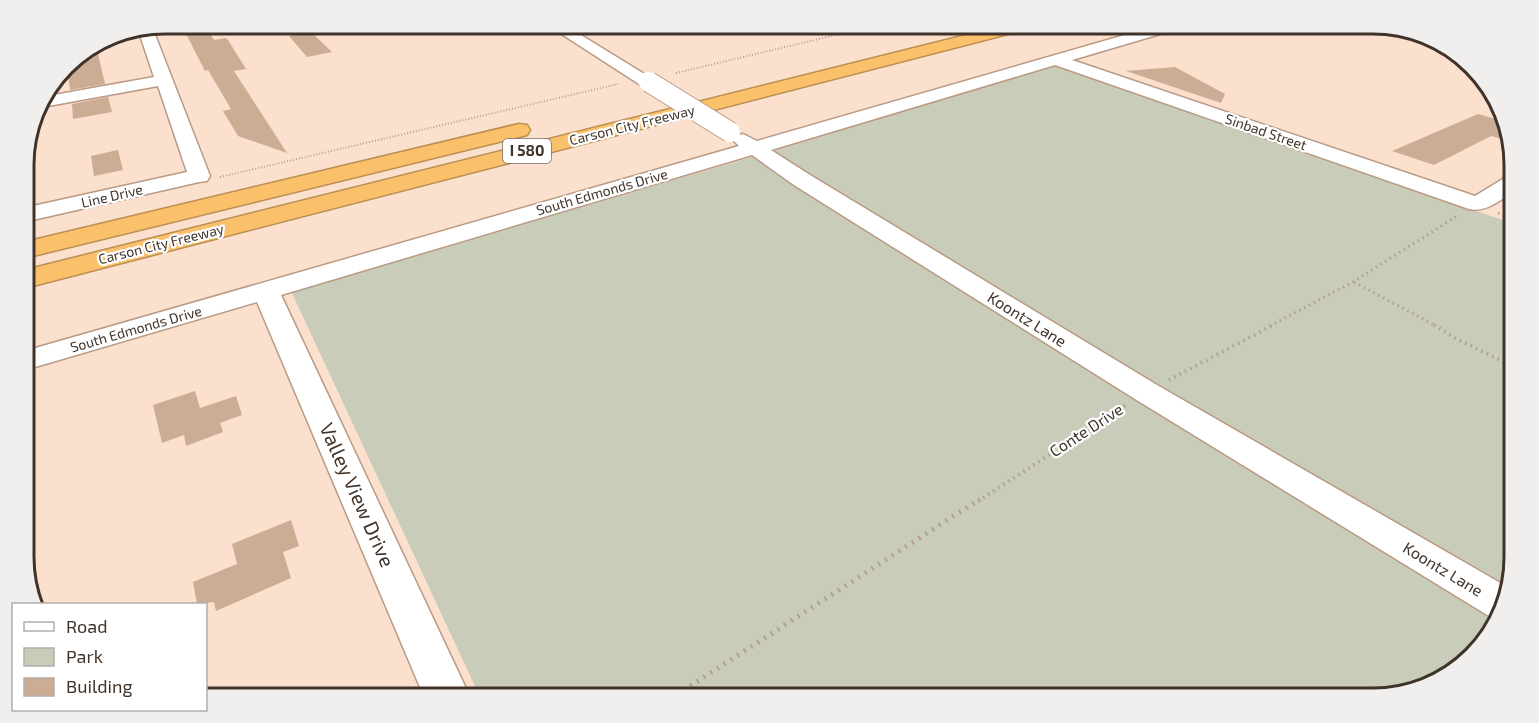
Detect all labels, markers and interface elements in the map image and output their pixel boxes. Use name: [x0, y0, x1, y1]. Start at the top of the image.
street label: Carson City Freeway: [567, 101, 697, 148]
street label: Sinbad Street: [1223, 110, 1309, 153]
road number: I 580: [503, 139, 551, 163]
street label: South Edmonds Drive: [534, 165, 670, 218]
street label: Line Drive: [79, 180, 144, 211]
street label: Carson City Freeway: [96, 220, 226, 267]
street label: Koontz Lane: [984, 287, 1070, 350]
street label: South Edmonds Drive: [68, 302, 204, 355]
street label: Conte Drive: [1045, 399, 1126, 460]
street label: Valley View Drive: [315, 419, 400, 570]
street label: Koontz Lane: [1400, 537, 1486, 600]
legend: [12, 603, 207, 711]
text: Road: [66, 615, 107, 637]
text: Park: [66, 645, 103, 667]
text: Building: [66, 675, 133, 697]

